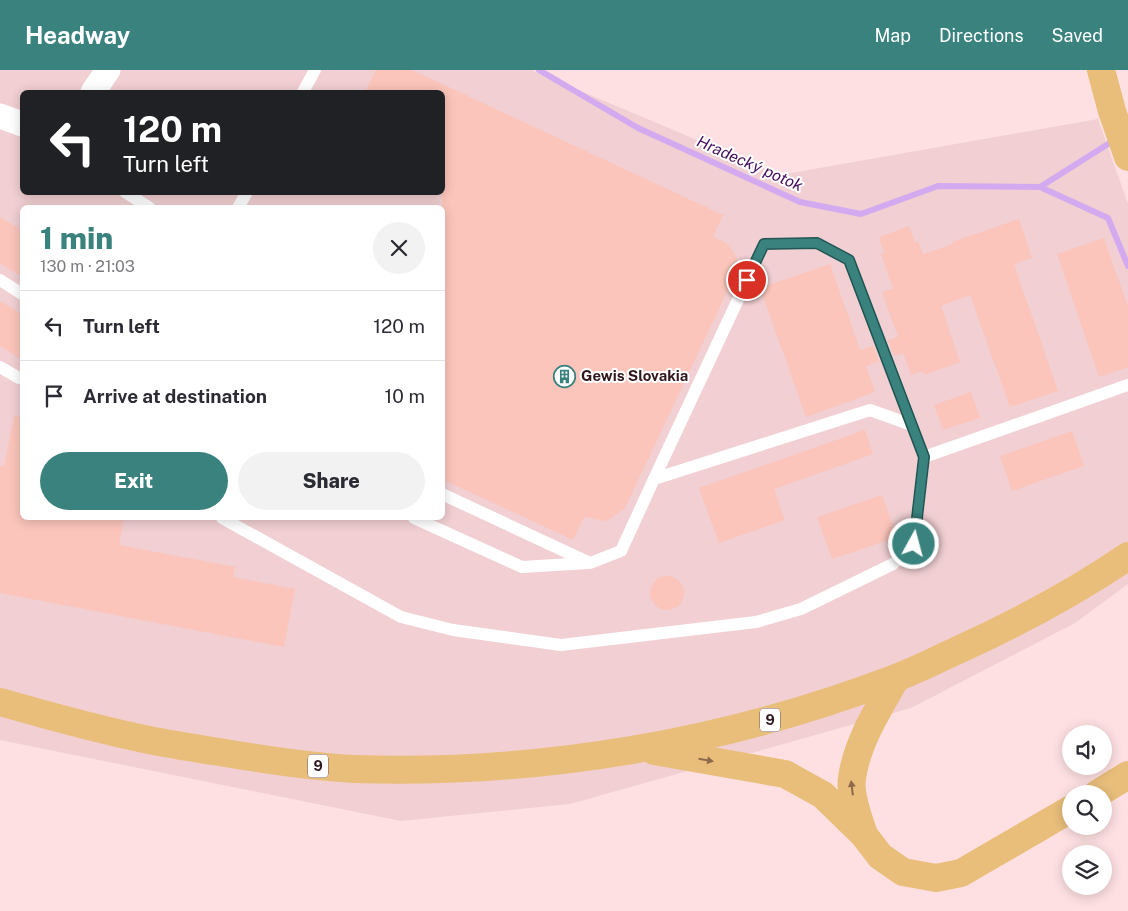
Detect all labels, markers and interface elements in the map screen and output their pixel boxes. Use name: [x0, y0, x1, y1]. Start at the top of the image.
text: Headway: [25, 21, 130, 49]
text: Map: [874, 25, 911, 46]
text: Directions: [939, 25, 1024, 46]
text: Saved: [1052, 25, 1103, 46]
text: 120 m: [123, 109, 222, 150]
icon: left: [40, 110, 105, 175]
water label: Hradecký potok: [694, 132, 806, 195]
text: Turn left: [123, 151, 209, 177]
text: 1 min: [40, 220, 113, 256]
button: close: [373, 222, 425, 274]
text: 130 m · 21:03: [40, 257, 135, 276]
pin: [726, 259, 768, 301]
icon: arrive: [733, 266, 761, 294]
icon: left: [40, 312, 68, 340]
text: Turn left: [83, 315, 160, 337]
text: 120 m: [373, 315, 425, 337]
building icon: Gewis Slovakia: [553, 364, 577, 388]
place label: Gewis Slovakia: [581, 367, 688, 384]
icon: arrive: [40, 382, 68, 410]
text: Arrive at destination: [83, 385, 267, 407]
text: 10 m: [385, 385, 425, 407]
button: Exit: [40, 452, 228, 510]
button: Share: [238, 452, 425, 510]
position arrow: [887, 517, 939, 569]
road number: 9: [760, 708, 780, 732]
map controls: [1062, 725, 1112, 895]
button: sound: [1062, 725, 1112, 775]
road number: 9: [308, 754, 328, 778]
one-way arrow: [698, 756, 714, 764]
one-way arrow: [848, 780, 856, 796]
button: search: [1062, 785, 1112, 835]
button: layers: [1062, 845, 1112, 895]

